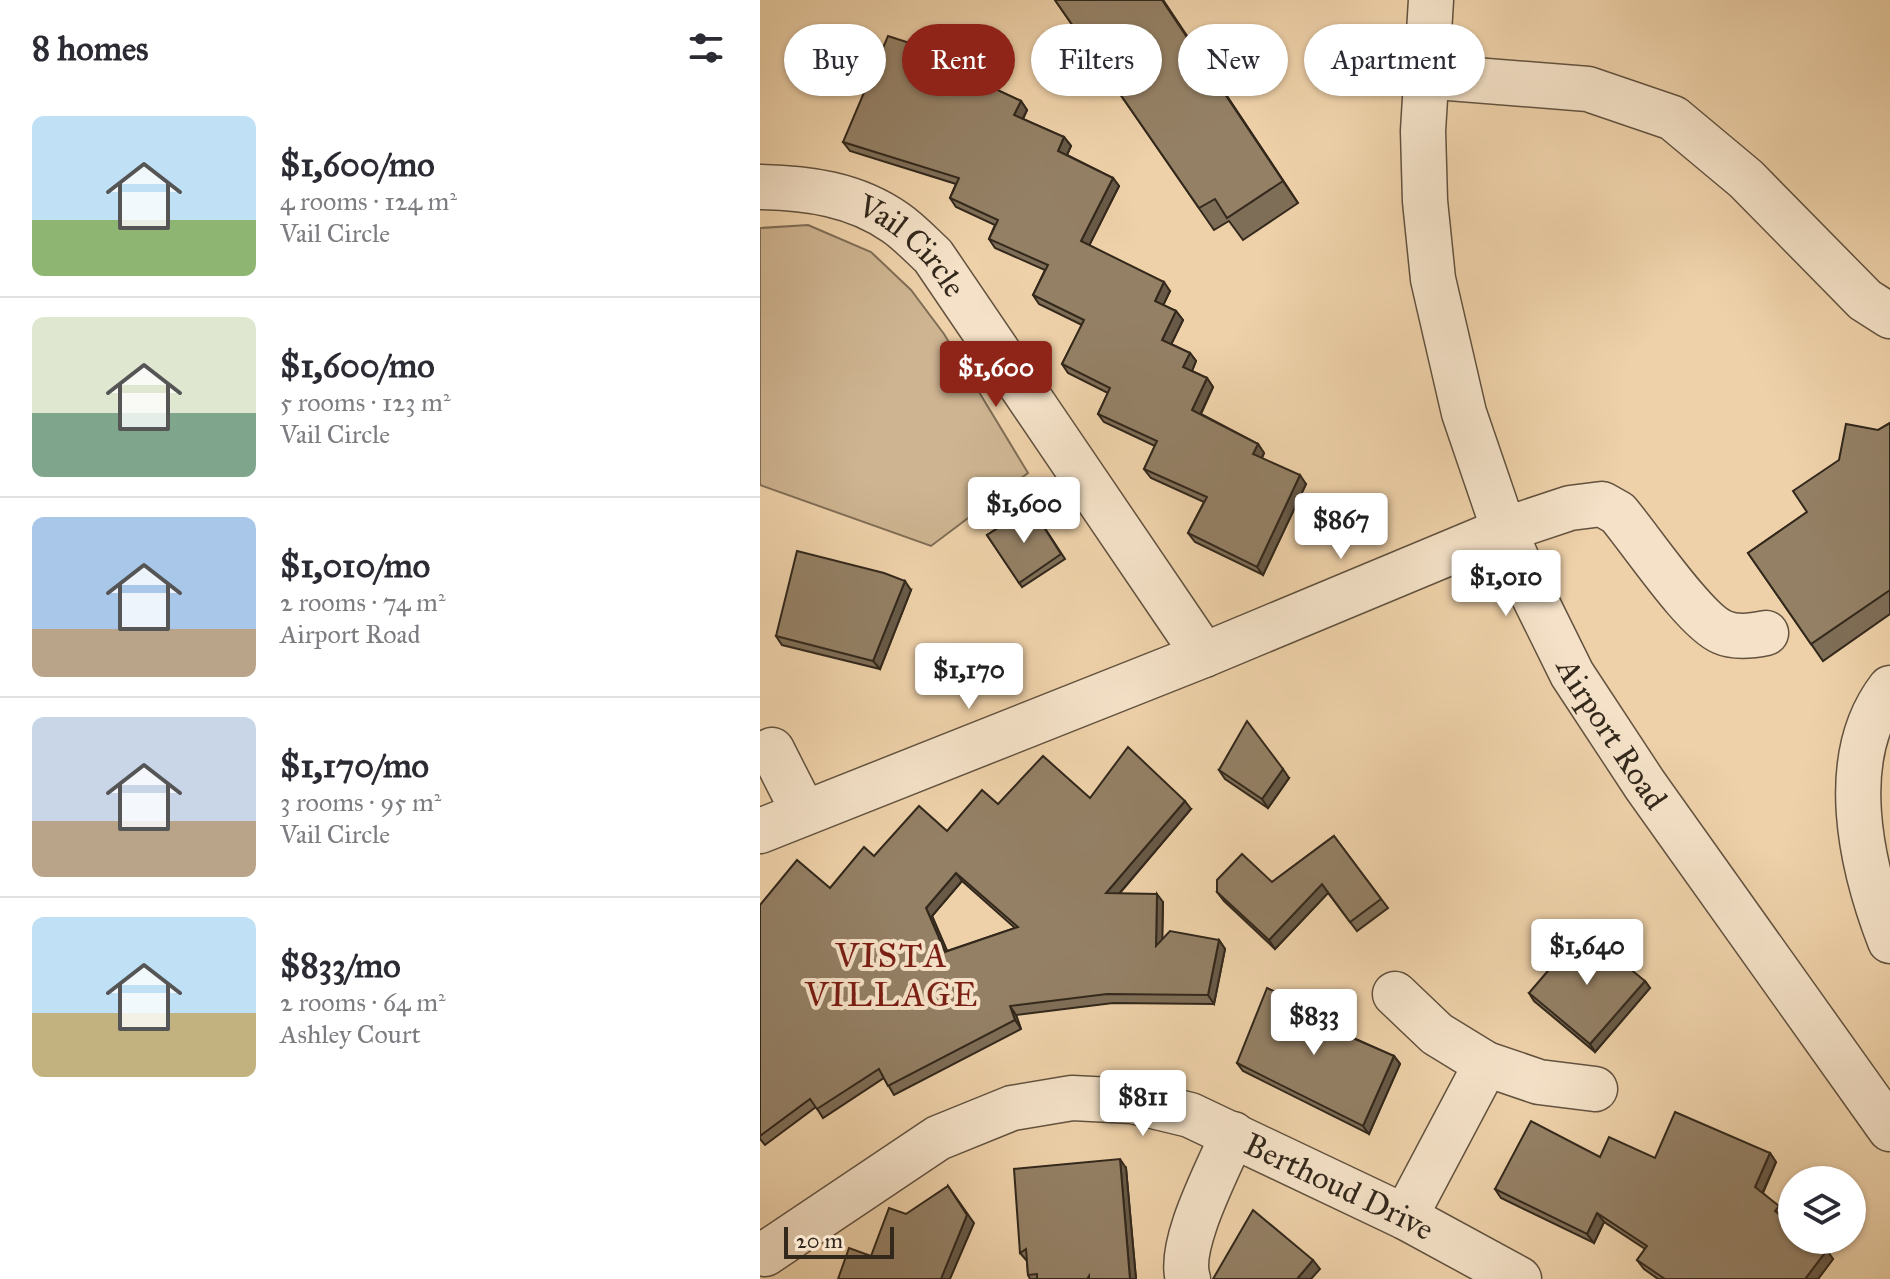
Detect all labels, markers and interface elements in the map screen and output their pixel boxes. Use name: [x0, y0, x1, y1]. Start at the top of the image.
chip: Buy: [784, 24, 886, 96]
chip: Rent: [902, 24, 1015, 96]
chip: Filters: [1031, 24, 1162, 96]
chip: New: [1178, 24, 1288, 96]
chip: Apartment: [1304, 24, 1485, 96]
icon: filters: [684, 26, 728, 70]
text: 8 homes: [32, 28, 148, 69]
text: $1,600/mo: [280, 144, 435, 185]
icon: home: [96, 148, 192, 244]
text: 4 rooms · 124 m²: [280, 185, 457, 217]
street label: Vail Circle: [851, 186, 974, 305]
text: Vail Circle: [280, 217, 390, 249]
pin: $1,600: [931, 341, 1061, 409]
text: $1,600/mo: [280, 345, 435, 386]
icon: home: [96, 349, 192, 445]
text: $1,600: [958, 351, 1034, 383]
text: 5 rooms · 123 m²: [280, 386, 451, 418]
text: Vail Circle: [280, 418, 390, 450]
pin: $1,600: [959, 477, 1089, 545]
text: $1,600: [986, 487, 1062, 519]
pin: $867: [1294, 493, 1388, 561]
text: $867: [1313, 503, 1369, 535]
text: $1,010/mo: [280, 545, 430, 586]
icon: home: [96, 549, 192, 645]
pin: $1,010: [1441, 550, 1571, 618]
text: $1,010: [1470, 560, 1542, 592]
text: 2 rooms · 74 m²: [280, 586, 446, 618]
text: Airport Road: [280, 618, 421, 650]
pin: $1,170: [904, 643, 1034, 711]
street label: Airport Road: [1547, 651, 1675, 817]
text: $1,170: [933, 653, 1005, 685]
text: $1,170/mo: [280, 745, 429, 786]
icon: home: [96, 749, 192, 845]
text: 3 rooms · 95 m²: [280, 786, 441, 818]
text: Vail Circle: [280, 818, 390, 850]
pin: $1,640: [1522, 919, 1652, 987]
text: $1,640: [1549, 929, 1625, 961]
district label: VISTA VILLAGE: [804, 935, 979, 1015]
text: $833/mo: [280, 945, 401, 986]
icon: home: [96, 949, 192, 1045]
text: 2 rooms · 64 m²: [280, 986, 446, 1018]
pin: $833: [1267, 989, 1361, 1057]
text: $833: [1289, 999, 1339, 1031]
text: Ashley Court: [280, 1018, 421, 1050]
pin: $811: [1096, 1070, 1190, 1138]
text: $811: [1118, 1080, 1168, 1112]
street label: Berthoud Drive: [1238, 1125, 1441, 1249]
map controls: [1778, 1166, 1866, 1254]
button: layers: [1778, 1166, 1866, 1254]
scale bar: [784, 1223, 894, 1259]
text: 20 m: [796, 1227, 843, 1254]

